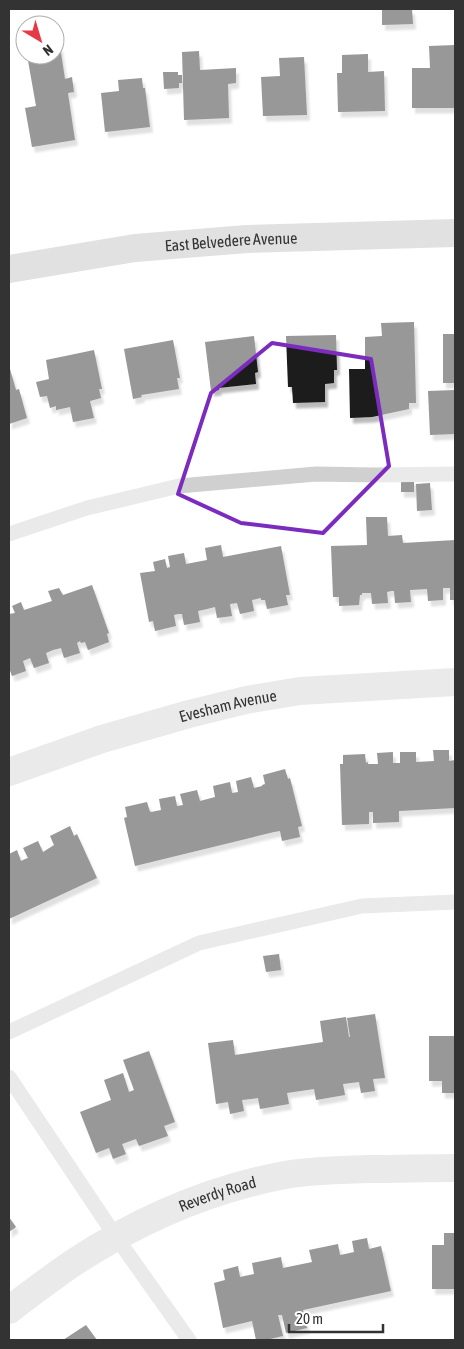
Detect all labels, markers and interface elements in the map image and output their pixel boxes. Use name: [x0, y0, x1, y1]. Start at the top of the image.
north arrow: [15, 15, 65, 65]
text: N: [40, 41, 56, 59]
street label: East Belvedere Avenue: [164, 229, 297, 255]
street label: Evesham Avenue: [177, 686, 278, 725]
street label: Reverdy Road: [176, 1173, 258, 1215]
scale bar: [289, 1302, 383, 1334]
text: 20 m: [296, 1310, 323, 1327]

